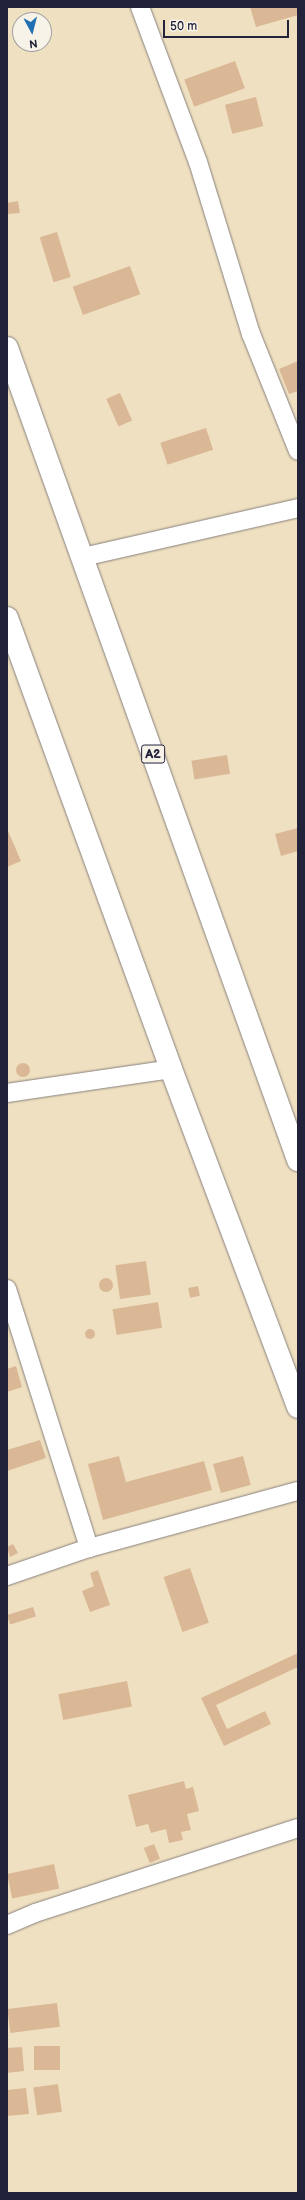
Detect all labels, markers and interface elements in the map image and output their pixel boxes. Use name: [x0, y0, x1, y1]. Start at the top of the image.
north arrow: [12, 12, 52, 52]
scale bar: [165, 12, 291, 38]
text: 50 m: [170, 19, 197, 34]
text: N: [29, 36, 38, 50]
road number: A2: [141, 743, 165, 765]

